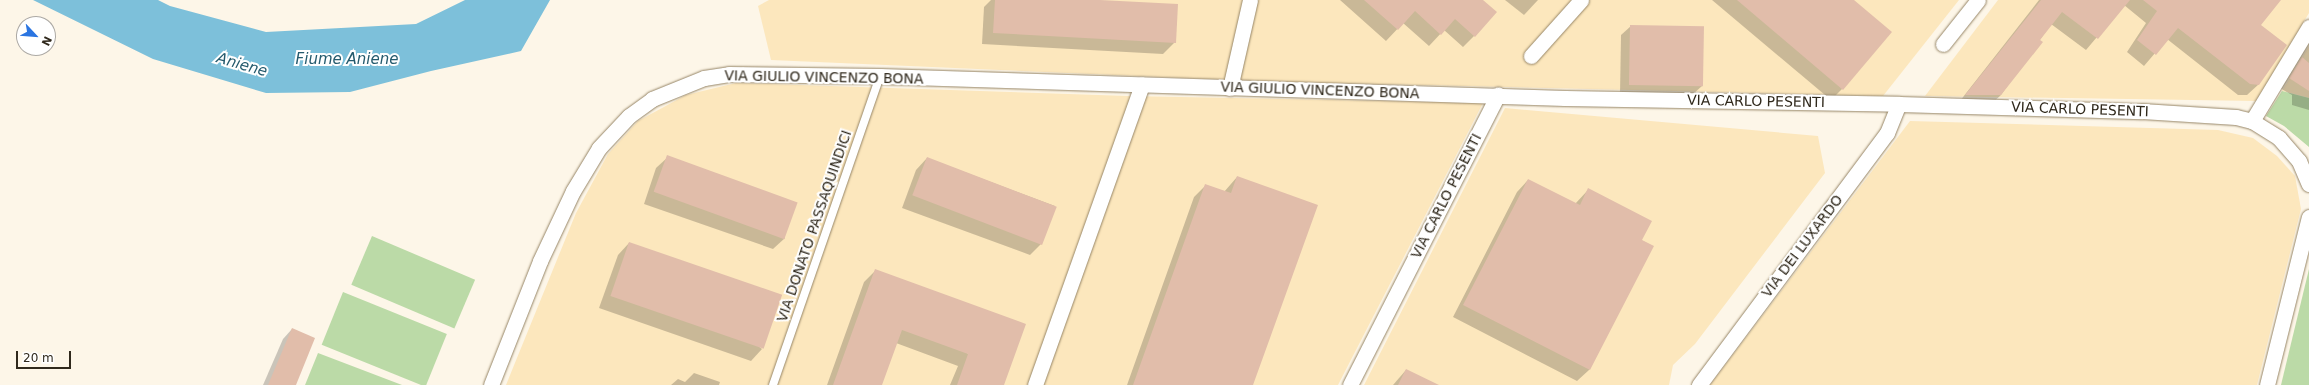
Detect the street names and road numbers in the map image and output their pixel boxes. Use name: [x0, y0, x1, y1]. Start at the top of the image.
street label: VIA GIULIO VINCENZO BONA: [724, 67, 924, 87]
street label: VIA GIULIO VINCENZO BONA: [1220, 78, 1420, 102]
street label: VIA CARLO PESENTI: [1687, 91, 1825, 111]
street label: VIA CARLO PESENTI: [2011, 98, 2149, 120]
street label: VIA DONATO PASSAQUINDICI: [773, 128, 855, 324]
street label: VIA CARLO PESENTI: [1407, 131, 1485, 261]
street label: VIA DEI LUXARDO: [1758, 191, 1846, 301]

